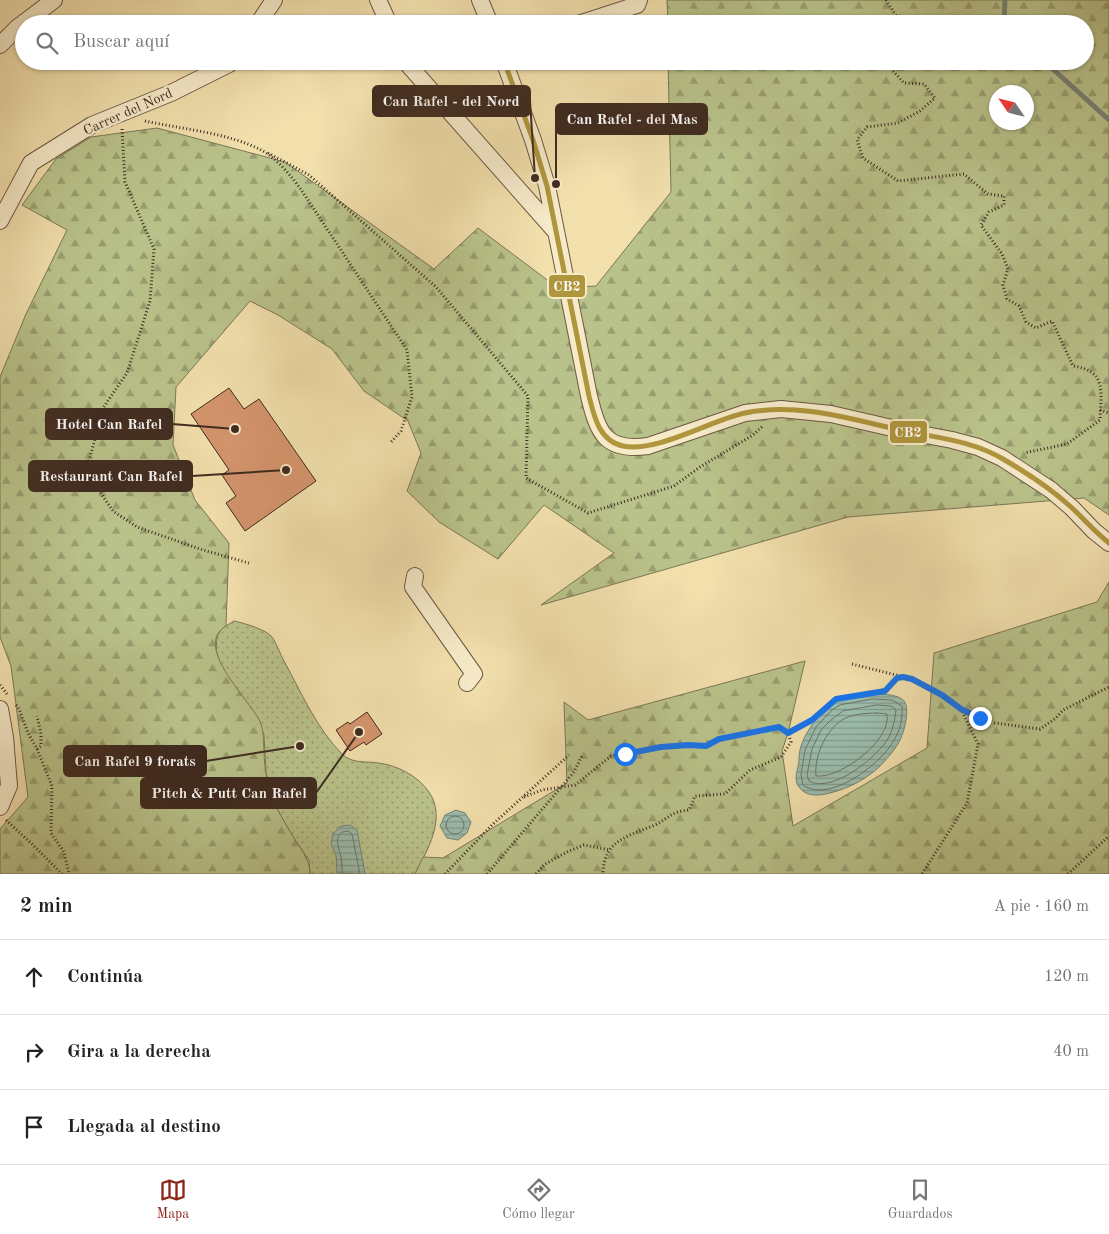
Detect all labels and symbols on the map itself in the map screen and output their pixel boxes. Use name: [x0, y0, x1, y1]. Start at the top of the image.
north arrow: [989, 85, 1034, 130]
street label: Carrer del Nord: [81, 86, 175, 138]
callout: Can Rafel - del Nord: [373, 86, 530, 116]
text: Can Rafel - del Nord: [382, 95, 520, 110]
callout: Can Rafel - del Mas: [556, 104, 707, 134]
text: Can Rafel - del Mas: [567, 113, 697, 128]
line badge: CB2: [548, 274, 586, 298]
text: CB2: [553, 280, 581, 294]
callout: Hotel Can Rafel: [46, 409, 172, 439]
text: Hotel Can Rafel: [56, 418, 163, 433]
line badge: CB2: [889, 420, 928, 444]
text: CB2: [894, 426, 922, 440]
callout: Restaurant Can Rafel: [29, 461, 192, 491]
text: Restaurant Can Rafel: [39, 470, 183, 485]
route end: [969, 707, 992, 730]
route start: [614, 743, 637, 766]
callout: Can Rafel 9 forats: [64, 746, 206, 776]
text: Can Rafel 9 forats: [74, 755, 196, 770]
callout: Pitch & Putt Can Rafel: [141, 778, 316, 808]
text: Pitch & Putt Can Rafel: [151, 787, 307, 802]

